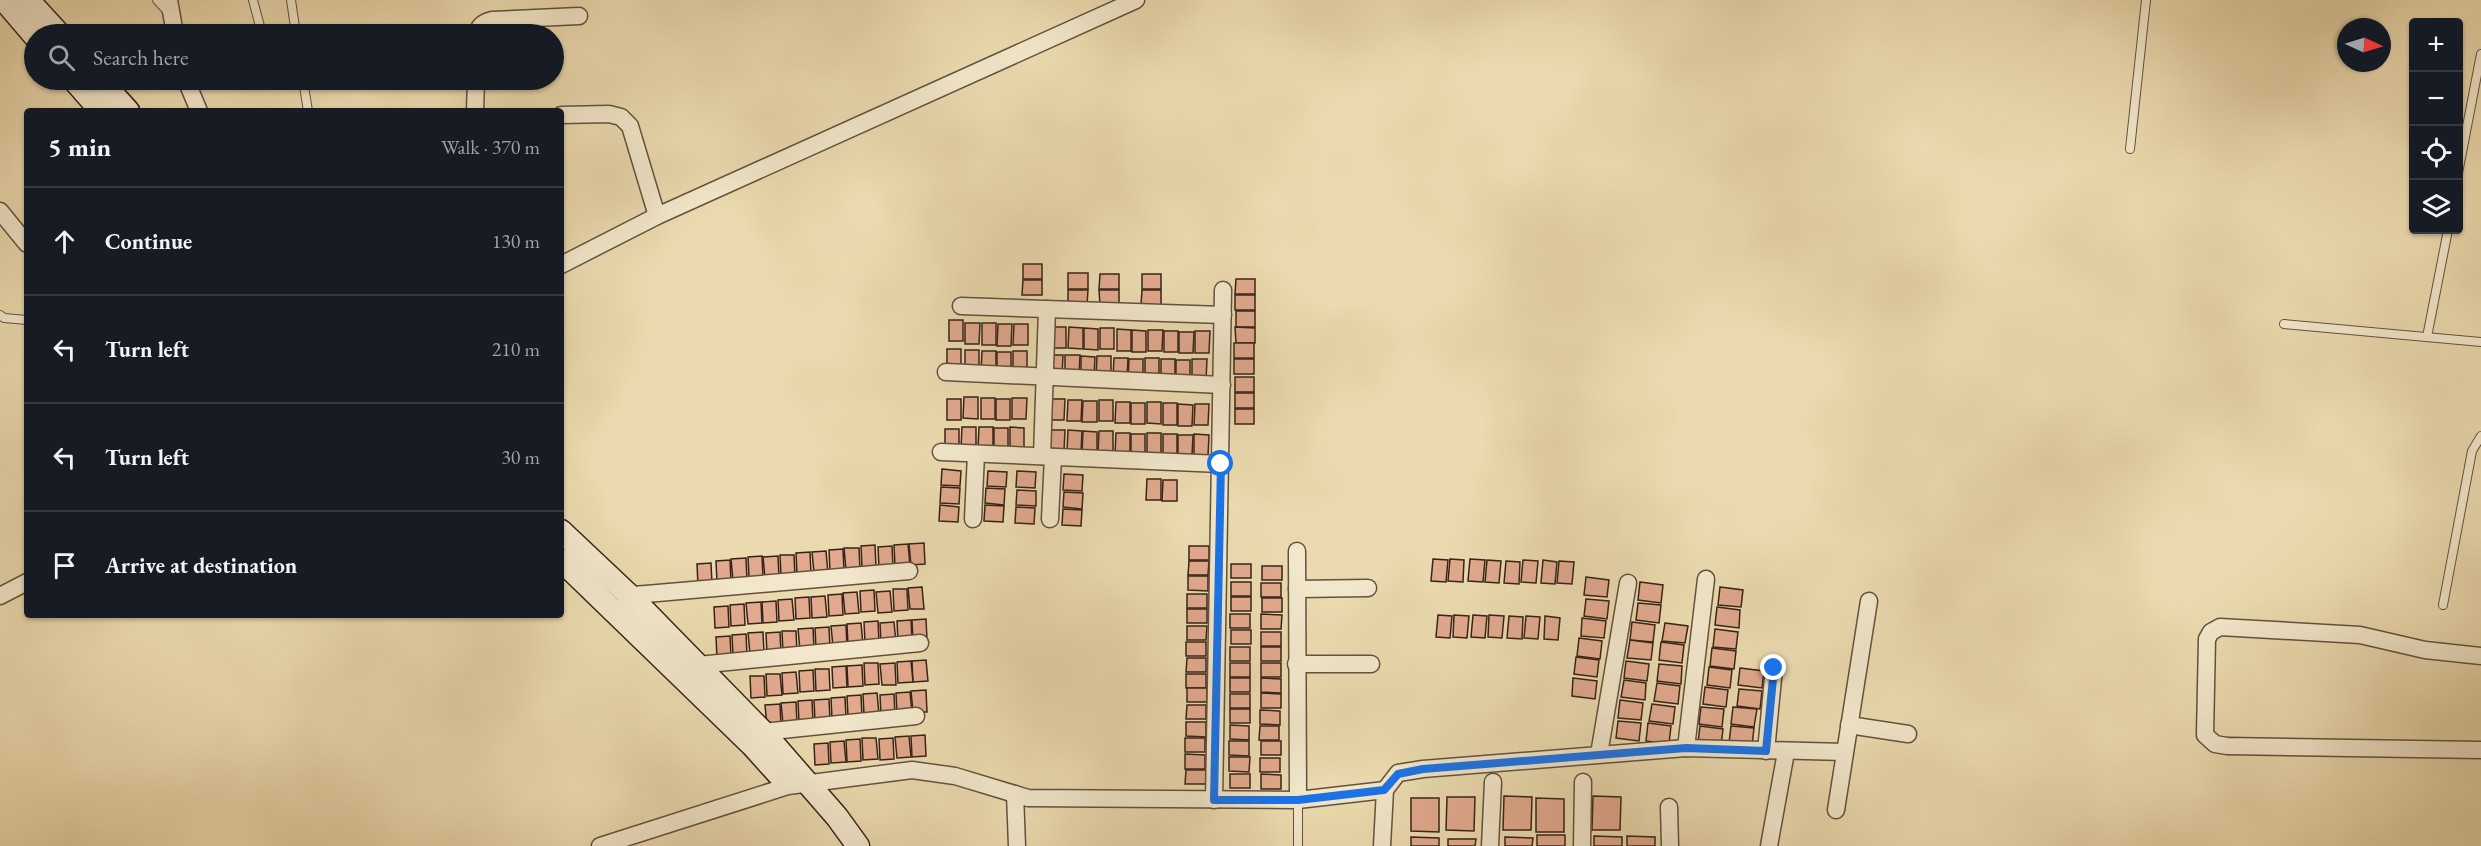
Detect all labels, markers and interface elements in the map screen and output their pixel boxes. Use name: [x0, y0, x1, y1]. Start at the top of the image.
north arrow: [2337, 18, 2391, 72]
map controls: [2409, 18, 2463, 234]
button: +: [2409, 18, 2463, 72]
search box: [24, 24, 564, 90]
icon: search: [45, 41, 78, 74]
text: Search here: [93, 43, 188, 72]
button: −: [2409, 72, 2463, 126]
button: locate: [2409, 126, 2463, 180]
text: 5 min: [48, 130, 111, 164]
text: Walk · 370 m: [441, 134, 540, 160]
button: layers: [2409, 180, 2463, 234]
icon: ahead: [48, 225, 81, 258]
text: Continue: [105, 227, 192, 256]
text: 130 m: [492, 228, 540, 254]
icon: left: [48, 333, 81, 366]
text: Turn left: [105, 335, 189, 364]
text: 210 m: [492, 336, 540, 362]
icon: left: [48, 441, 81, 474]
text: Turn left: [105, 443, 189, 472]
text: 30 m: [501, 444, 540, 470]
route start: [1207, 450, 1233, 476]
icon: arrive: [48, 549, 81, 582]
text: Arrive at destination: [105, 551, 297, 580]
route end: [1760, 654, 1786, 680]

